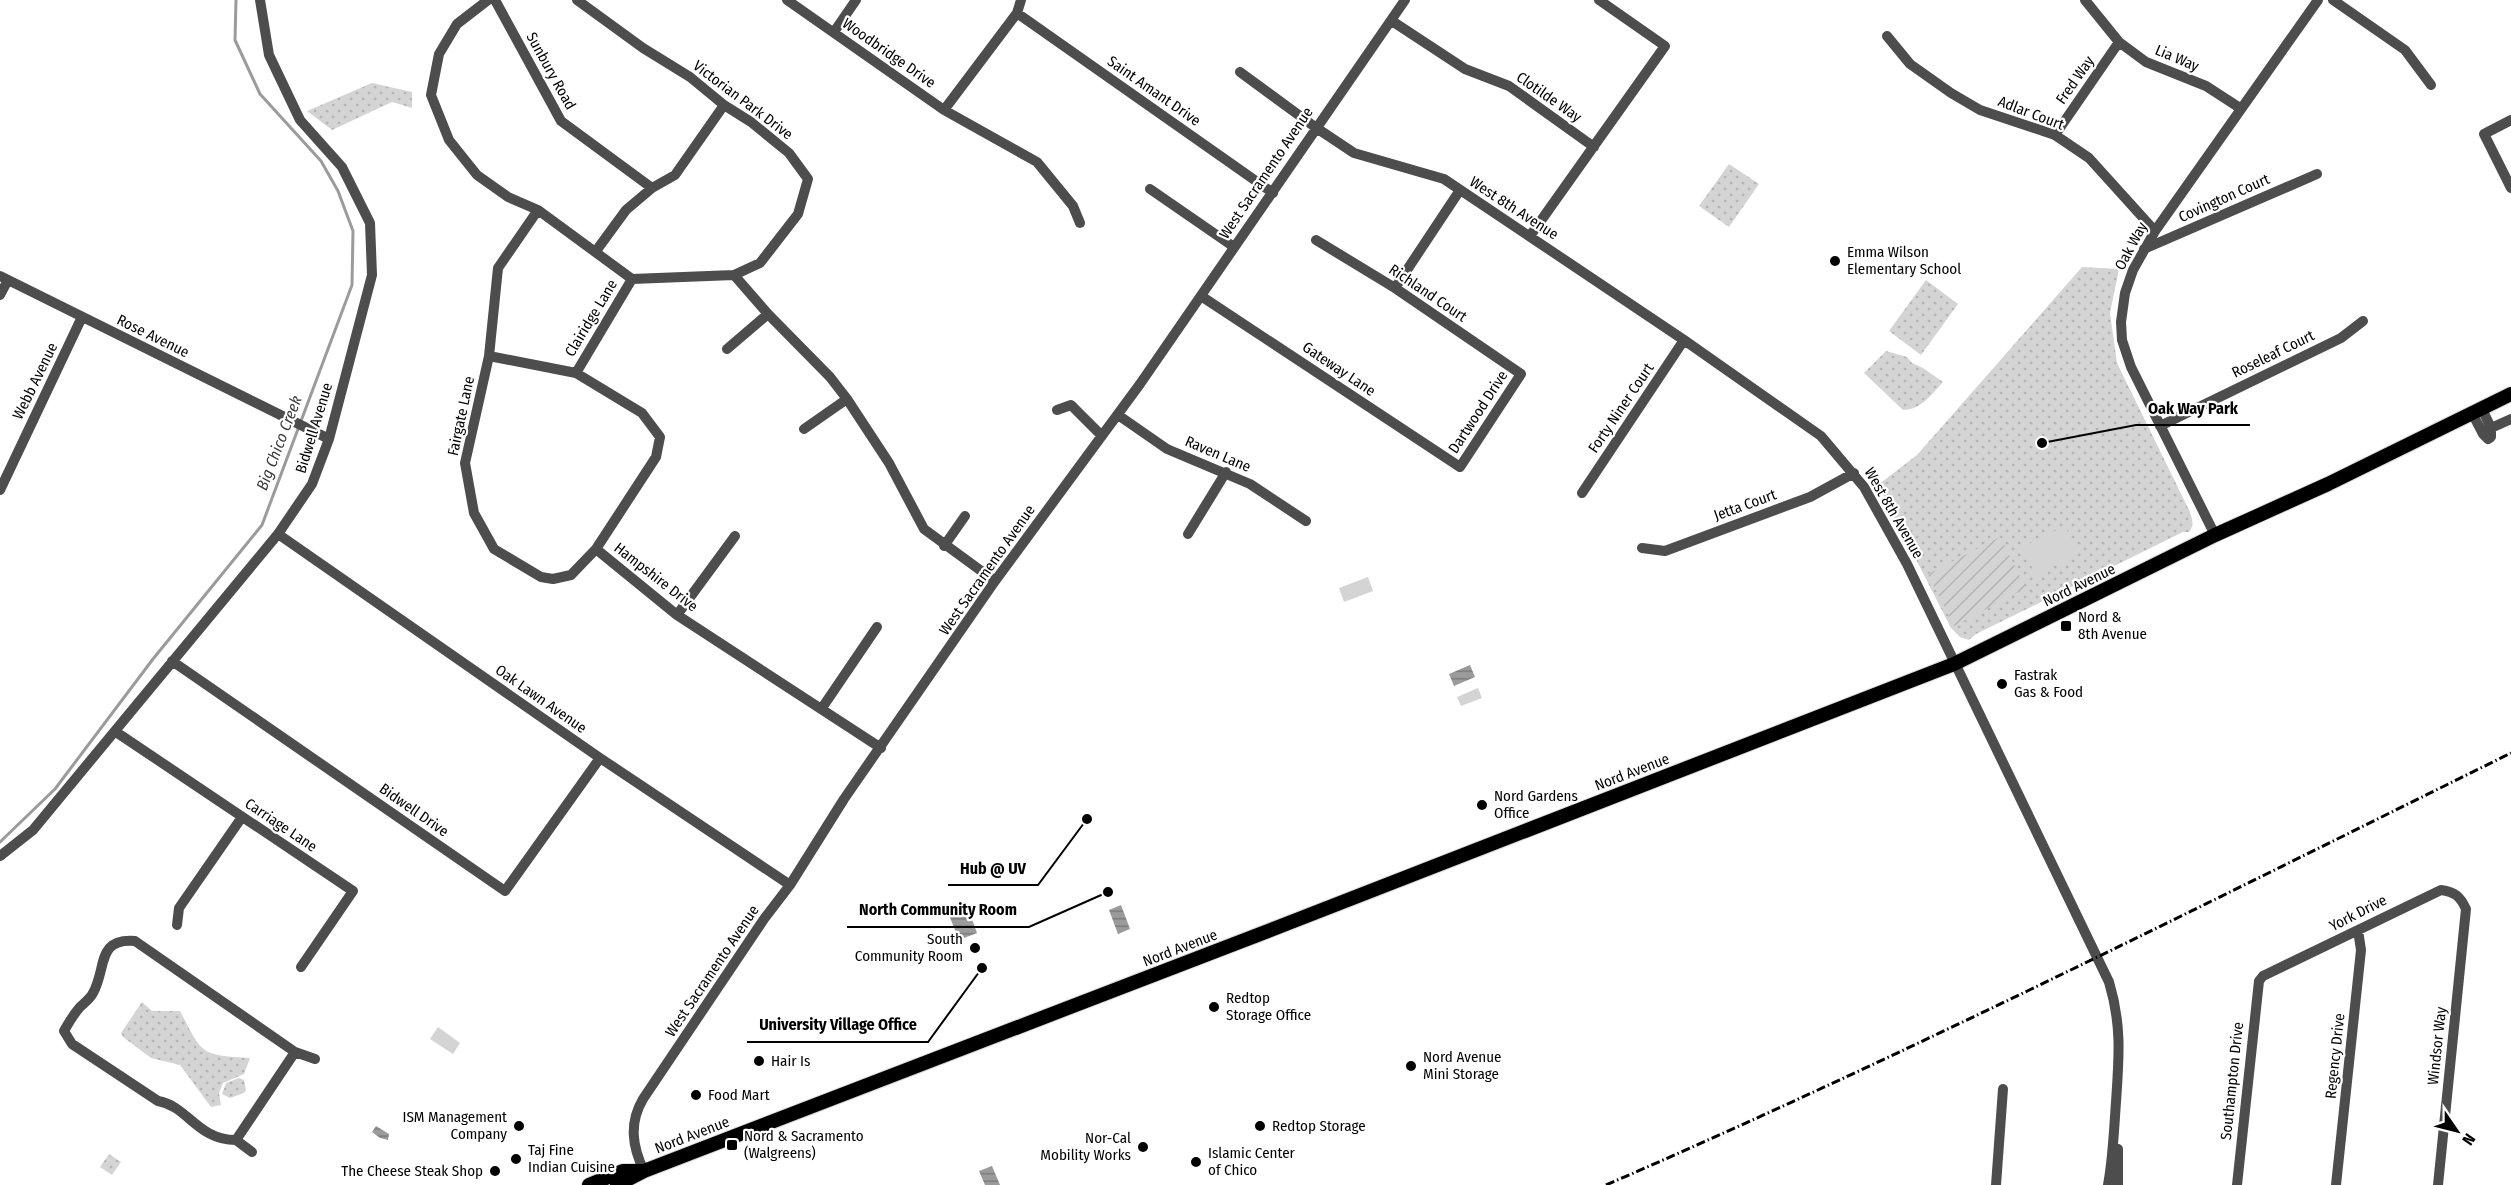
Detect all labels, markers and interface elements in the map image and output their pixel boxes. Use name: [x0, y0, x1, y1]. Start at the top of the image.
street label: Woodbridge Drive: [839, 14, 939, 92]
street label: Sunbury Road: [522, 29, 580, 113]
street label: Lia Way: [2152, 41, 2202, 75]
street label: Saint Amant Drive: [1104, 52, 1204, 130]
street label: Fred Way: [2052, 52, 2098, 107]
street label: Victorian Park Drive: [690, 57, 796, 143]
street label: Clotilde Way: [1513, 68, 1585, 126]
street label: Adlar Court: [1996, 92, 2067, 134]
street label: West Sacramento Avenue: [1215, 104, 1317, 242]
street label: Covington Court: [2176, 170, 2272, 226]
street label: West 8th Avenue: [1466, 173, 1562, 243]
street label: Oak Way: [2111, 219, 2151, 273]
place label: Emma Wilson Elementary School: [1847, 243, 1961, 278]
marker: Emma Wilson Elementary School: [1828, 254, 1842, 268]
street label: Richland Court: [1386, 260, 1470, 326]
street label: Clairidge Lane: [561, 276, 621, 360]
street label: Rose Avenue: [114, 311, 192, 361]
street label: Roseleaf Court: [2229, 326, 2317, 382]
street label: Gateway Lane: [1299, 338, 1379, 400]
street label: Webb Avenue: [9, 340, 61, 422]
street label: Forty Niner Court: [1584, 360, 1658, 456]
street label: Dartwood Drive: [1445, 367, 1511, 457]
street label: Fairgate Lane: [444, 375, 478, 457]
street label: Bidwell Avenue: [292, 381, 336, 475]
callout: Oak Way Park: [2136, 391, 2250, 425]
water label: Big Chico Creek: [252, 393, 306, 493]
text: Oak Way Park: [2148, 399, 2239, 418]
street label: Raven Lane: [1182, 432, 1254, 476]
street label: West 8th Avenue: [1861, 464, 1927, 562]
street label: Jetta Court: [1711, 485, 1779, 525]
street label: West Sacramento Avenue: [935, 501, 1039, 639]
street label: Hampshire Drive: [610, 539, 702, 615]
street label: Nord Avenue: [2040, 560, 2118, 610]
place label: Nord & 8th Avenue: [2078, 608, 2147, 643]
marker: Nord & 8th Avenue: [2059, 619, 2073, 633]
street label: Oak Lawn Avenue: [492, 661, 590, 737]
place label: Fastrak Gas & Food: [2014, 666, 2083, 701]
marker: Fastrak Gas & Food: [1995, 677, 2009, 691]
street label: Nord Avenue: [1592, 750, 1672, 794]
street label: Bidwell Drive: [376, 780, 452, 840]
place label: Nord Gardens Office: [1494, 787, 1578, 822]
street label: Carriage Lane: [241, 794, 321, 856]
marker: Nord Gardens Office: [1475, 798, 1489, 812]
callout: Hub @ UV: [948, 851, 1038, 885]
text: Hub @ UV: [960, 859, 1027, 878]
street label: York Drive: [2326, 891, 2390, 935]
callout: North Community Room: [847, 893, 1029, 927]
text: North Community Room: [859, 900, 1017, 919]
street label: West Sacramento Avenue: [661, 902, 763, 1040]
street label: Nord Avenue: [1140, 926, 1220, 970]
place label: South Community Room: [855, 930, 963, 965]
marker: South Community Room: [968, 941, 982, 955]
place label: Redtop Storage Office: [1226, 989, 1311, 1024]
marker: Redtop Storage Office: [1207, 1000, 1221, 1014]
street label: Windsor Way: [2424, 1006, 2450, 1086]
callout: University Village Office: [747, 1008, 928, 1042]
street label: Regency Drive: [2322, 1012, 2348, 1100]
text: University Village Office: [759, 1015, 917, 1034]
street label: Southampton Drive: [2217, 1021, 2247, 1141]
place label: Nord Avenue Mini Storage: [1423, 1048, 1501, 1083]
place label: Hair Is: [771, 1052, 810, 1070]
marker: Hair Is: [752, 1054, 766, 1068]
marker: Nord Avenue Mini Storage: [1404, 1059, 1418, 1073]
place label: Food Mart: [708, 1086, 770, 1104]
marker: Food Mart: [689, 1088, 703, 1102]
north arrow: [2427, 1101, 2487, 1161]
place label: ISM Management Company: [402, 1108, 507, 1143]
street label: Nord Avenue: [652, 1113, 732, 1157]
place label: Redtop Storage: [1272, 1117, 1366, 1135]
marker: ISM Management Company: [512, 1119, 526, 1133]
marker: Redtop Storage: [1253, 1119, 1267, 1133]
place label: Nord & Sacramento (Walgreens): [744, 1127, 864, 1162]
place label: Nor-Cal Mobility Works: [1040, 1129, 1131, 1164]
text: N: [2458, 1130, 2479, 1149]
marker: Nord & Sacramento (Walgreens): [725, 1138, 739, 1152]
marker: Nor-Cal Mobility Works: [1136, 1140, 1150, 1154]
place label: Taj Fine Indian Cuisine: [528, 1141, 615, 1176]
place label: Islamic Center of Chico: [1208, 1144, 1296, 1179]
marker: Taj Fine Indian Cuisine: [509, 1152, 523, 1166]
marker: Islamic Center of Chico: [1189, 1155, 1203, 1169]
place label: The Cheese Steak Shop: [341, 1162, 483, 1180]
marker: The Cheese Steak Shop: [488, 1164, 502, 1178]

